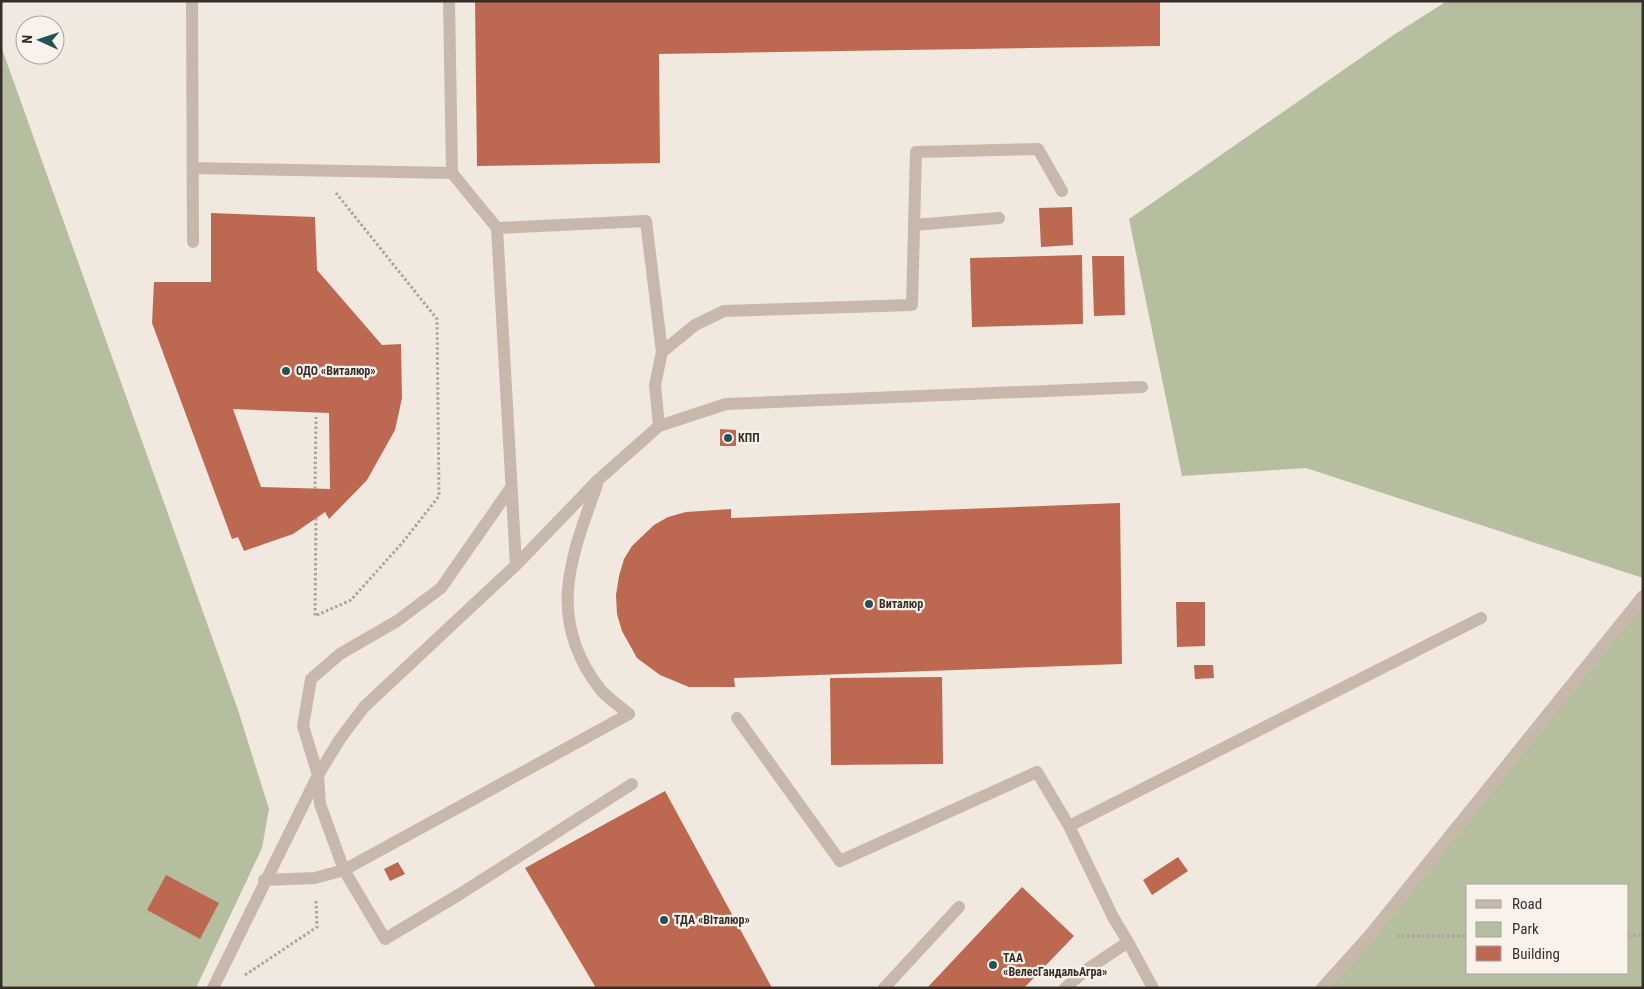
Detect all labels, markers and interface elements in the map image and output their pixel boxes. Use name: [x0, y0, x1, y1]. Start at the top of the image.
north arrow: [15, 15, 65, 65]
text: N: [19, 35, 35, 44]
place label: ОДО «Виталюр»: [296, 364, 376, 378]
marker: ОДО «Виталюр»: [280, 365, 292, 377]
place label: КПП: [738, 431, 760, 445]
marker: КПП: [722, 432, 734, 444]
place label: Виталюр: [879, 597, 923, 611]
marker: Виталюр: [863, 598, 875, 610]
legend: [1466, 884, 1629, 974]
text: Road: [1512, 895, 1542, 913]
place label: ТДА «Віталюр»: [674, 913, 750, 927]
marker: ТДА «Віталюр»: [658, 914, 670, 926]
text: Park: [1512, 920, 1539, 938]
text: Building: [1512, 945, 1560, 963]
place label: ТАА «ВелесГандальАгра»: [1003, 951, 1107, 979]
marker: ТАА «ВелесГандальАгра»: [987, 959, 999, 971]

